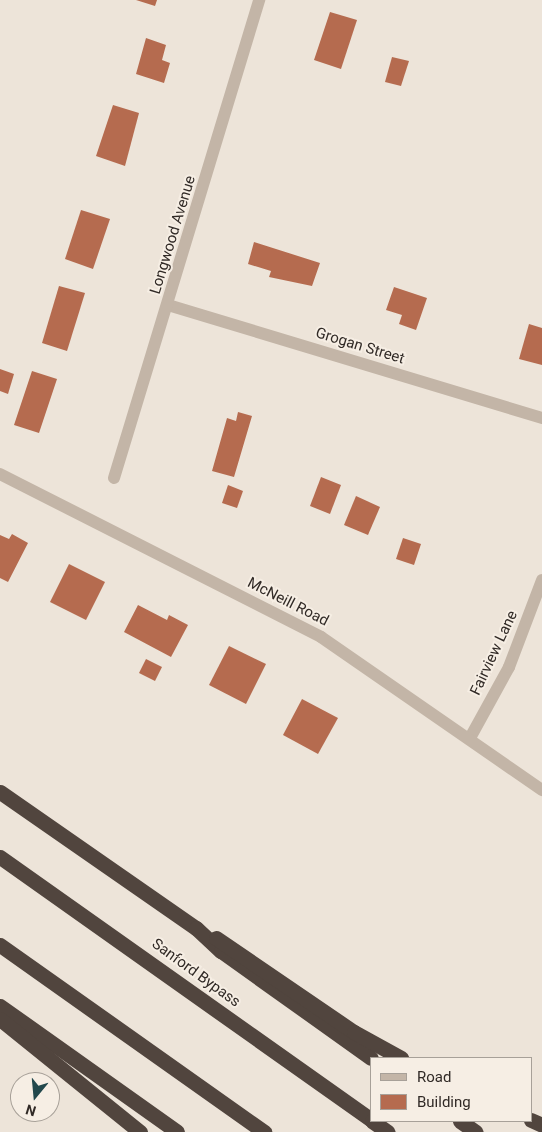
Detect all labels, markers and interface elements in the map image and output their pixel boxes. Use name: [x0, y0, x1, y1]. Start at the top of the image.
street label: Longwood Avenue: [146, 174, 200, 296]
street label: Grogan Street: [313, 324, 407, 368]
street label: McNeill Road: [244, 574, 332, 630]
street label: Fairview Lane: [467, 608, 521, 698]
street label: Sanford Bypass: [148, 935, 244, 1011]
legend: [370, 1057, 532, 1122]
text: Road: [417, 1068, 451, 1086]
north arrow: [10, 1072, 60, 1122]
text: Building: [417, 1093, 471, 1111]
text: N: [24, 1101, 38, 1119]

